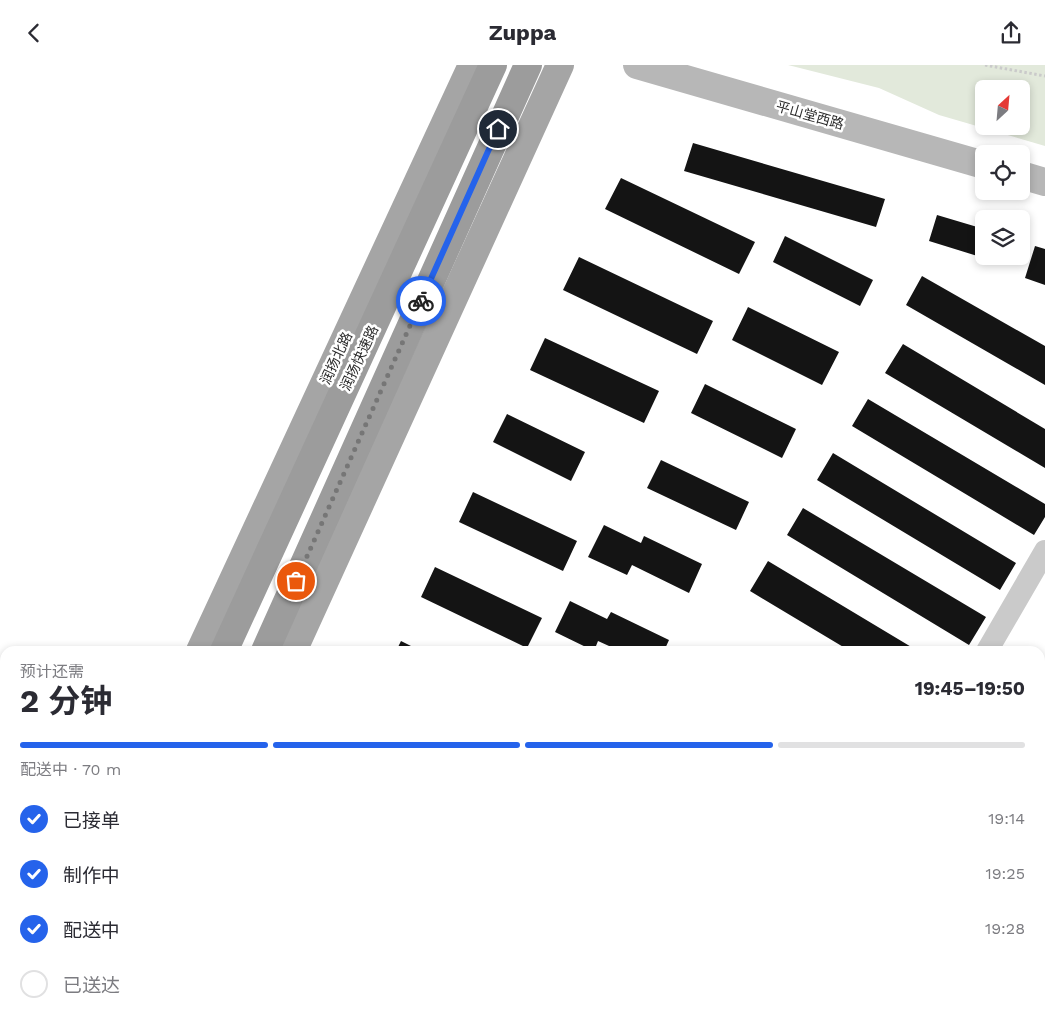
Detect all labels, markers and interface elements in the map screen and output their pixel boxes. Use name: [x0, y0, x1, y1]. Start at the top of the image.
icon: back: [20, 19, 48, 47]
icon: share: [997, 19, 1025, 47]
text: Zuppa: [489, 20, 556, 45]
north arrow: [975, 80, 1030, 135]
map controls: [975, 80, 1030, 265]
street label: 平山堂西路: [774, 98, 846, 132]
pin: [477, 108, 519, 150]
icon: home: [484, 115, 512, 143]
button: locate: [975, 145, 1030, 200]
button: layers: [975, 210, 1030, 265]
courier: [396, 276, 446, 326]
icon: bike: [407, 287, 435, 315]
street label: 润扬快速路: [337, 323, 381, 393]
street label: 润扬北路: [317, 329, 355, 387]
pin: [275, 560, 317, 602]
icon: bag: [282, 567, 310, 595]
text: 预计还需: [20, 662, 84, 681]
text: 19:45–19:50: [915, 677, 1025, 700]
text: 2 分钟: [20, 682, 112, 720]
text: 配送中 · 70 m: [20, 760, 121, 779]
icon: check: [20, 805, 48, 833]
text: 已接单: [63, 809, 120, 832]
text: 19:14: [988, 809, 1025, 828]
icon: check: [20, 860, 48, 888]
text: 制作中: [63, 864, 120, 887]
text: 19:25: [986, 864, 1025, 883]
icon: check: [20, 915, 48, 943]
text: 配送中: [63, 919, 120, 942]
text: 19:28: [985, 919, 1025, 938]
text: 已送达: [63, 974, 120, 997]

